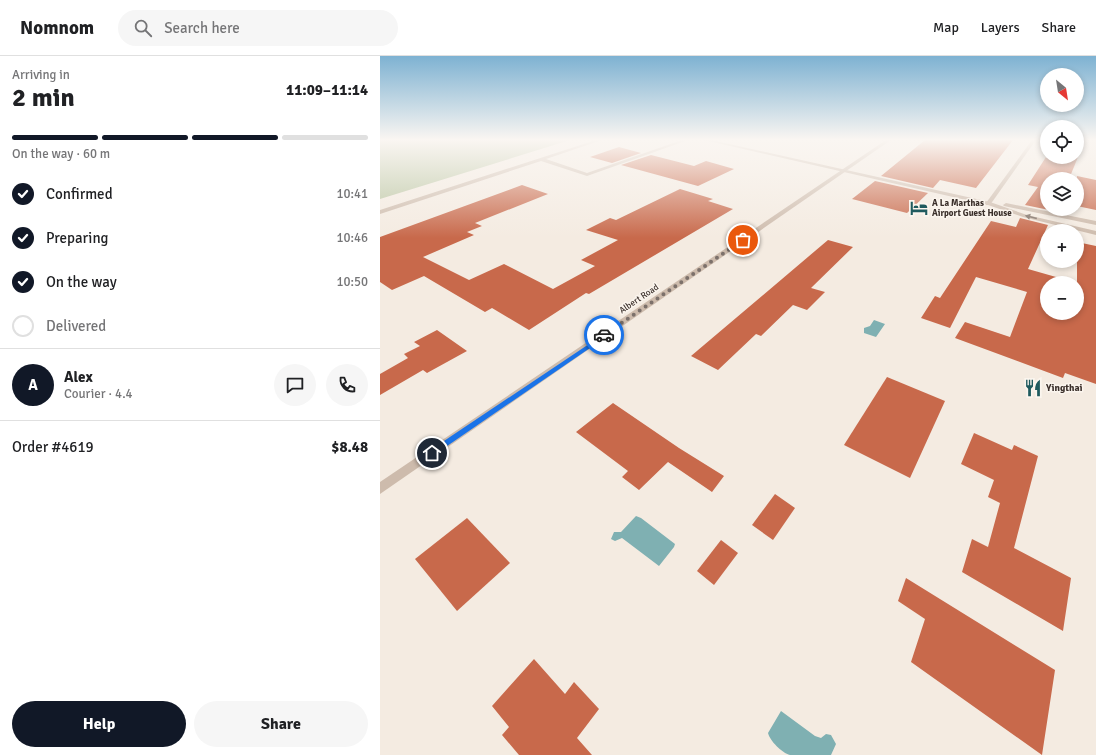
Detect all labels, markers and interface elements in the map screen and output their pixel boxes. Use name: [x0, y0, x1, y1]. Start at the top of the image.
search box: [118, 10, 398, 46]
text: Nomnom: [20, 16, 94, 40]
icon: search: [132, 17, 154, 39]
text: Search here: [164, 19, 240, 37]
text: Map: [933, 19, 959, 36]
text: Layers: [981, 19, 1020, 36]
text: Share: [1042, 19, 1076, 36]
text: Arriving in: [12, 67, 70, 83]
north arrow: [1040, 68, 1084, 112]
map controls: [1040, 68, 1084, 320]
text: 11:09–11:14: [286, 81, 368, 99]
text: 2 min: [12, 82, 75, 114]
button: locate: [1040, 120, 1084, 164]
text: On the way · 60 m: [12, 146, 110, 162]
button: layers: [1040, 172, 1084, 216]
icon: check: [12, 183, 34, 205]
text: Confirmed: [46, 185, 113, 203]
text: 10:41: [336, 186, 368, 202]
hotel icon: A La Marthas Airport Guest House: [909, 198, 929, 218]
place label: A La Marthas Airport Guest House: [932, 198, 1012, 219]
one-way arrow: [1025, 214, 1037, 220]
pin: [726, 223, 760, 257]
button: +: [1040, 224, 1084, 268]
icon: check: [12, 227, 34, 249]
text: Preparing: [46, 229, 109, 247]
icon: bag: [732, 229, 754, 251]
text: 10:46: [336, 230, 368, 246]
icon: check: [12, 271, 34, 293]
text: On the way: [46, 273, 117, 291]
text: 10:50: [336, 274, 368, 290]
button: −: [1040, 276, 1084, 320]
street label: Albert Road: [617, 282, 661, 316]
courier: [584, 315, 624, 355]
text: Delivered: [46, 317, 106, 335]
icon: car: [593, 324, 615, 346]
button: chat: [274, 364, 316, 406]
button: phone: [326, 364, 368, 406]
text: Alex: [64, 368, 93, 386]
text: A: [28, 376, 38, 394]
restaurant icon: Yingthai: [1023, 378, 1043, 398]
place label: Yingthai: [1045, 382, 1083, 394]
text: Courier · 4.4: [64, 386, 133, 402]
pin: [415, 436, 449, 470]
text: Order #4619: [12, 438, 94, 456]
text: $8.48: [331, 438, 368, 456]
icon: home: [421, 442, 443, 464]
button: Help: [12, 701, 186, 747]
button: Share: [194, 701, 368, 747]

